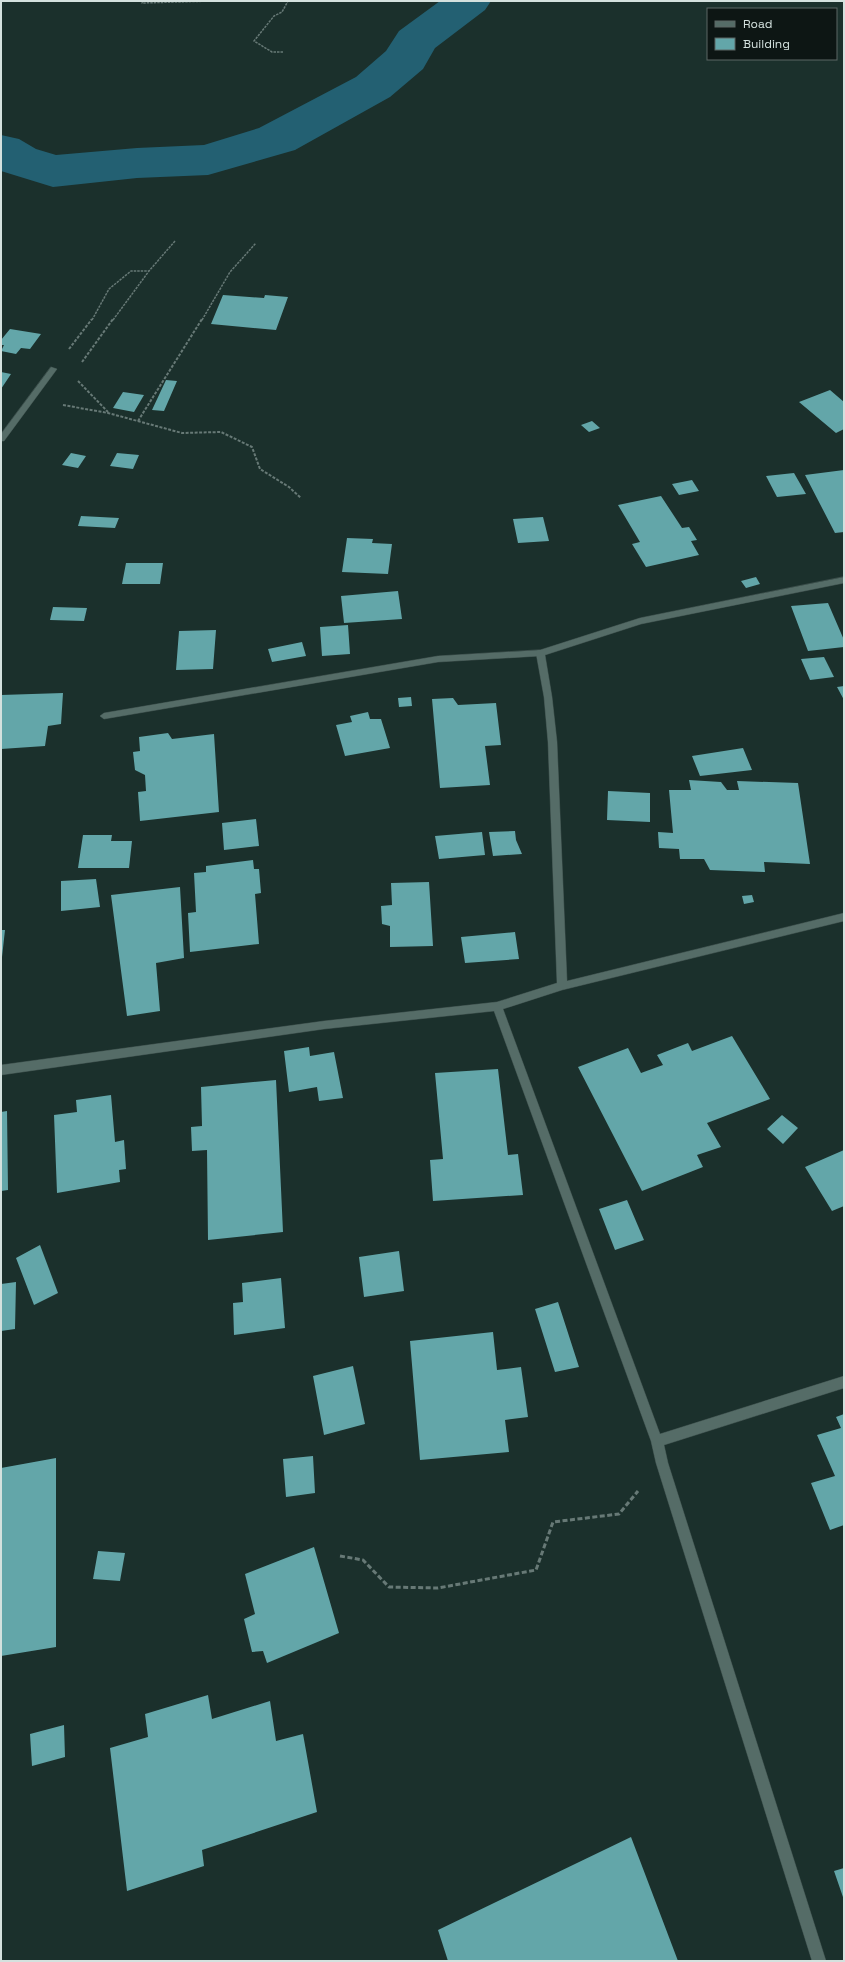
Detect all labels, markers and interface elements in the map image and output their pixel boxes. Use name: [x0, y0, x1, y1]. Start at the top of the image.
legend: [707, 8, 837, 60]
text: Road: [743, 16, 772, 32]
text: Building: [743, 36, 790, 52]

